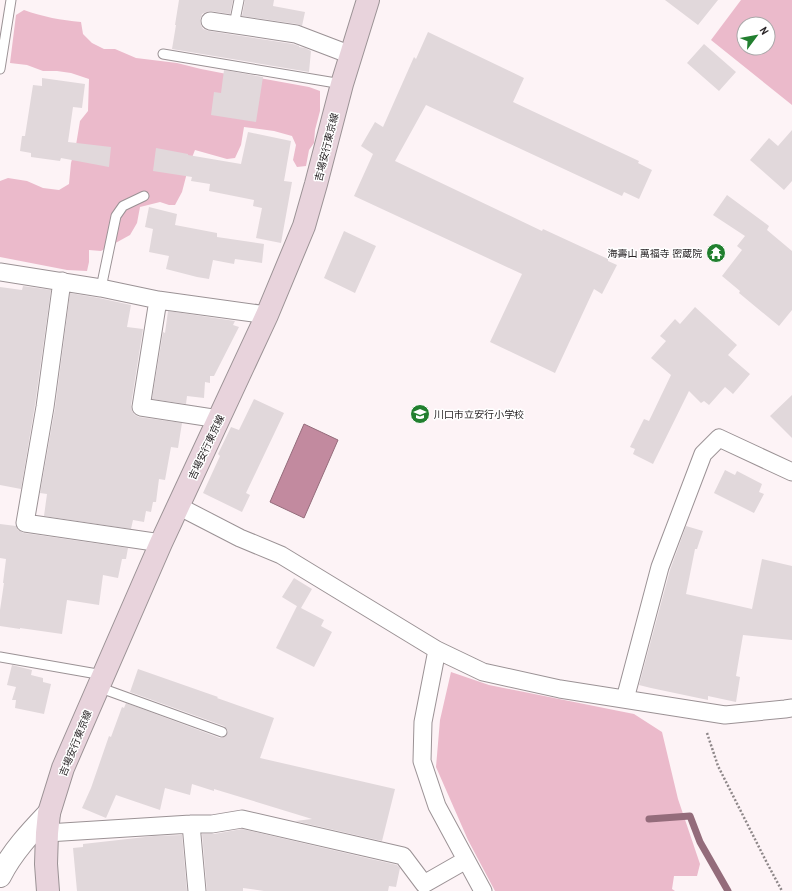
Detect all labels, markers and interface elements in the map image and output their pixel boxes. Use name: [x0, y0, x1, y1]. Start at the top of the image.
north arrow: [736, 16, 776, 56]
text: N: [757, 24, 772, 37]
street label: 吉場安行東京線: [312, 112, 341, 183]
temple icon: 海壽山 萬福寺 密蔵院: [705, 242, 727, 264]
place label: 海壽山 萬福寺 密蔵院: [607, 247, 702, 260]
school or university icon: 川口市立安行小学校: [409, 403, 431, 425]
place label: 川口市立安行小学校: [434, 408, 524, 421]
street label: 吉場安行東京線: [186, 413, 227, 482]
street label: 吉場安行東京線: [56, 708, 95, 778]

